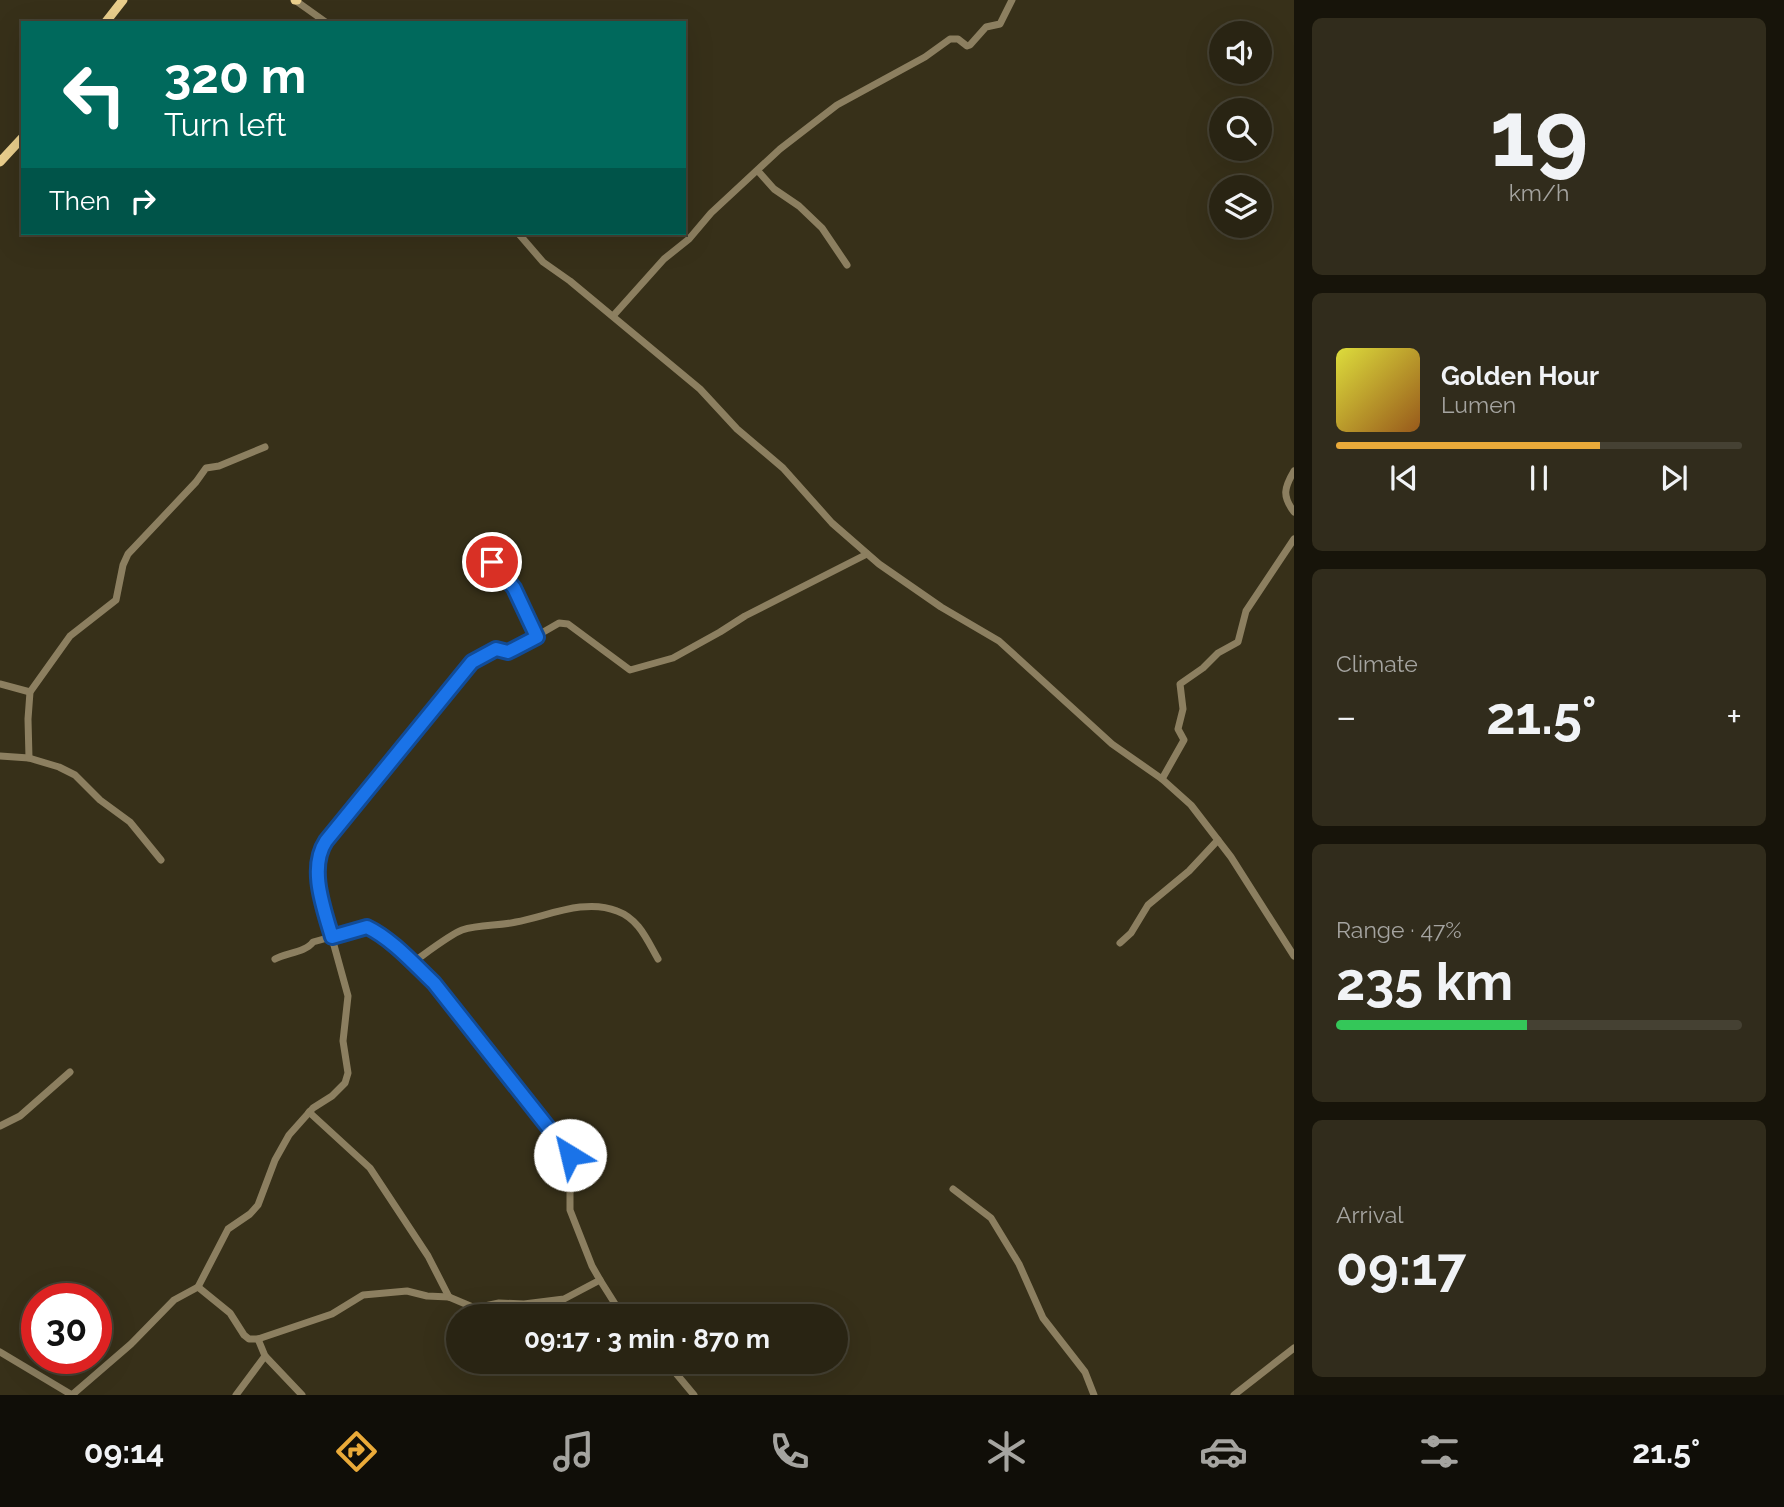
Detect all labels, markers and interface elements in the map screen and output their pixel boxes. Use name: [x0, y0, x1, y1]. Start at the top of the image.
map controls: [1209, 21, 1272, 238]
button: sound: [1209, 21, 1272, 84]
text: 320 m: [164, 47, 306, 104]
icon: left: [49, 49, 140, 140]
text: 19: [1490, 80, 1588, 187]
button: search: [1209, 98, 1272, 161]
text: Turn left: [164, 106, 286, 143]
button: layers: [1209, 175, 1272, 238]
text: km/h: [1509, 179, 1569, 206]
icon: right: [124, 182, 162, 220]
text: Then: [49, 186, 110, 216]
text: Golden Hour: [1441, 361, 1599, 391]
text: Lumen: [1441, 391, 1516, 418]
icon: previous: [1385, 459, 1423, 497]
icon: pause: [1520, 459, 1558, 497]
icon: next: [1655, 459, 1693, 497]
pin: [462, 532, 522, 592]
icon: arrive: [473, 543, 511, 581]
text: Climate: [1336, 650, 1418, 677]
text: 21.5°: [1486, 685, 1597, 746]
text: −: [1336, 694, 1356, 739]
text: +: [1726, 694, 1742, 739]
text: Range · 47%: [1336, 916, 1462, 943]
text: 235 km: [1336, 951, 1513, 1012]
position arrow: [533, 1118, 607, 1192]
text: Arrival: [1336, 1201, 1403, 1228]
text: 09:17: [1336, 1236, 1466, 1297]
speed limit sign: 30: [21, 1283, 112, 1374]
text: 09:17 · 3 min · 870 m: [524, 1324, 770, 1354]
icon: directions: [332, 1427, 381, 1476]
icon: music: [549, 1427, 598, 1476]
icon: phone: [765, 1427, 814, 1476]
icon: climate: [982, 1427, 1031, 1476]
icon: car: [1199, 1427, 1248, 1476]
icon: filters: [1415, 1427, 1464, 1476]
text: 09:14: [84, 1433, 164, 1470]
text: 21.5°: [1632, 1433, 1700, 1470]

